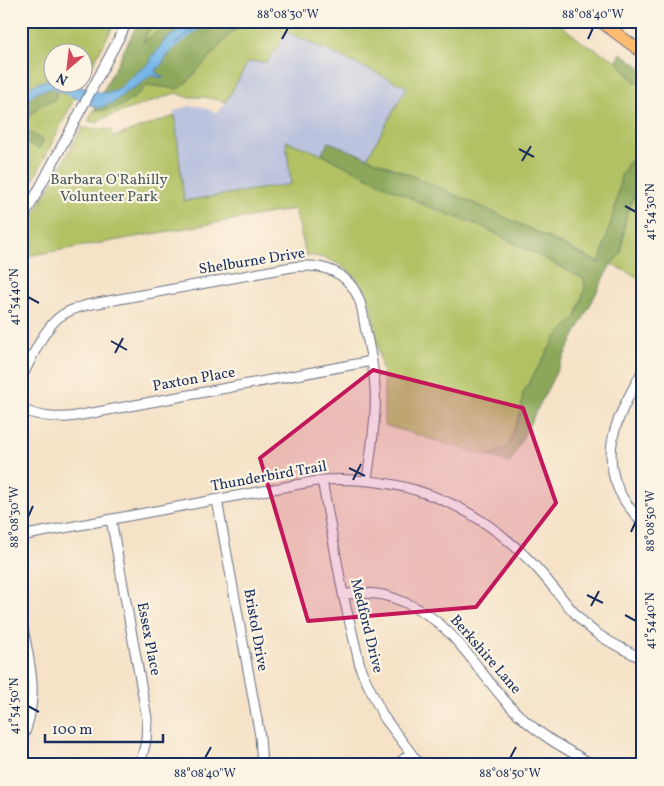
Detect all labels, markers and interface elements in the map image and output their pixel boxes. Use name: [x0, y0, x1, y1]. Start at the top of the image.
text: 88°08'30"W: [257, 7, 319, 23]
text: 88°08'40"W: [562, 7, 624, 23]
north arrow: [42, 42, 92, 92]
text: N: [54, 67, 72, 89]
park label: Barbara O'Rahilly Volunteer Park: [50, 170, 168, 208]
text: 41°54'30"N: [643, 183, 659, 241]
street label: Shelburne Drive: [197, 243, 307, 281]
text: 41°54'40"N: [7, 268, 23, 326]
street label: Paxton Place: [151, 362, 237, 398]
street label: Thunderbird Trail: [209, 456, 329, 498]
text: 88°08'30"W: [7, 486, 23, 548]
text: 88°08'50"W: [643, 490, 659, 552]
street label: Medford Drive: [344, 577, 388, 675]
street label: Bristol Drive: [237, 587, 273, 673]
text: 41°54'40"N: [643, 592, 659, 650]
street label: Essex Place: [131, 601, 165, 677]
street label: Berkshire Lane: [445, 611, 525, 699]
text: 41°54'50"N: [7, 678, 23, 734]
scale bar: [45, 711, 162, 743]
text: 100 m: [52, 720, 92, 741]
text: 88°08'40"W: [174, 766, 236, 782]
text: 88°08'50"W: [479, 766, 541, 782]

